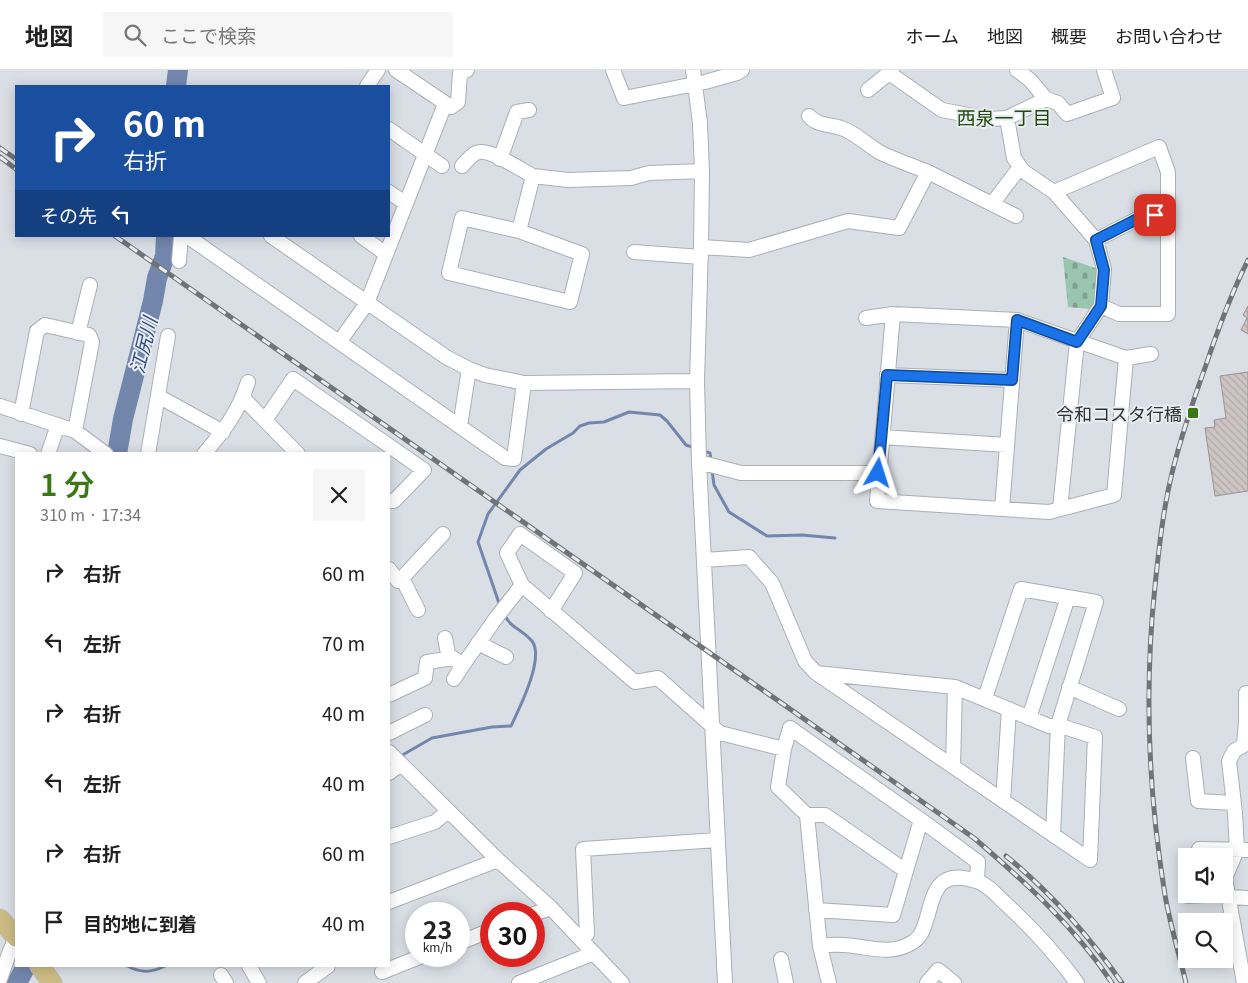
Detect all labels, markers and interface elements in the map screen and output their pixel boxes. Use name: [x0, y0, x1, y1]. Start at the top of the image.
search box: [103, 12, 453, 57]
text: 地図: [25, 17, 73, 52]
icon: search: [121, 21, 149, 49]
text: ここで検索: [161, 21, 256, 48]
text: ホーム: [906, 22, 959, 48]
text: 地図: [987, 22, 1023, 48]
text: 概要: [1051, 22, 1087, 48]
text: お問い合わせ: [1115, 22, 1223, 48]
text: 60 m: [123, 96, 206, 147]
district label: 西泉一丁目: [956, 103, 1052, 130]
icon: right: [40, 105, 105, 170]
text: 右折: [123, 143, 167, 175]
pin: [1134, 194, 1176, 236]
icon: left: [107, 200, 135, 228]
text: その先: [40, 201, 97, 228]
icon: arrive: [1141, 201, 1169, 229]
water label: 江尻川: [122, 312, 162, 376]
place label: 令和コスタ行橋: [1056, 400, 1182, 426]
marker: 令和コスタ行橋: [1186, 406, 1200, 420]
position arrow: [851, 446, 903, 498]
text: 1 分: [40, 461, 94, 505]
button: close: [313, 469, 365, 521]
text: 310 m · 17:34: [40, 502, 141, 526]
icon: right: [40, 558, 68, 586]
text: 右折: [83, 559, 121, 586]
text: 60 m: [322, 559, 365, 586]
icon: left: [40, 628, 68, 656]
text: 左折: [83, 629, 121, 656]
text: 70 m: [322, 629, 365, 656]
icon: right: [40, 698, 68, 726]
text: 右折: [83, 699, 121, 726]
text: 40 m: [322, 699, 365, 726]
icon: left: [40, 768, 68, 796]
text: 左折: [83, 769, 121, 796]
text: 40 m: [322, 769, 365, 796]
icon: right: [40, 838, 68, 866]
text: 右折: [83, 839, 121, 866]
text: 60 m: [322, 839, 365, 866]
map controls: [1178, 848, 1233, 968]
button: sound: [1178, 848, 1233, 903]
speed limit sign: 30: [480, 902, 545, 967]
icon: arrive: [40, 908, 68, 936]
text: 目的地に到着: [83, 909, 197, 936]
text: 40 m: [322, 909, 365, 936]
text: 23: [423, 910, 452, 946]
button: search: [1178, 913, 1233, 968]
text: km/h: [423, 938, 452, 955]

